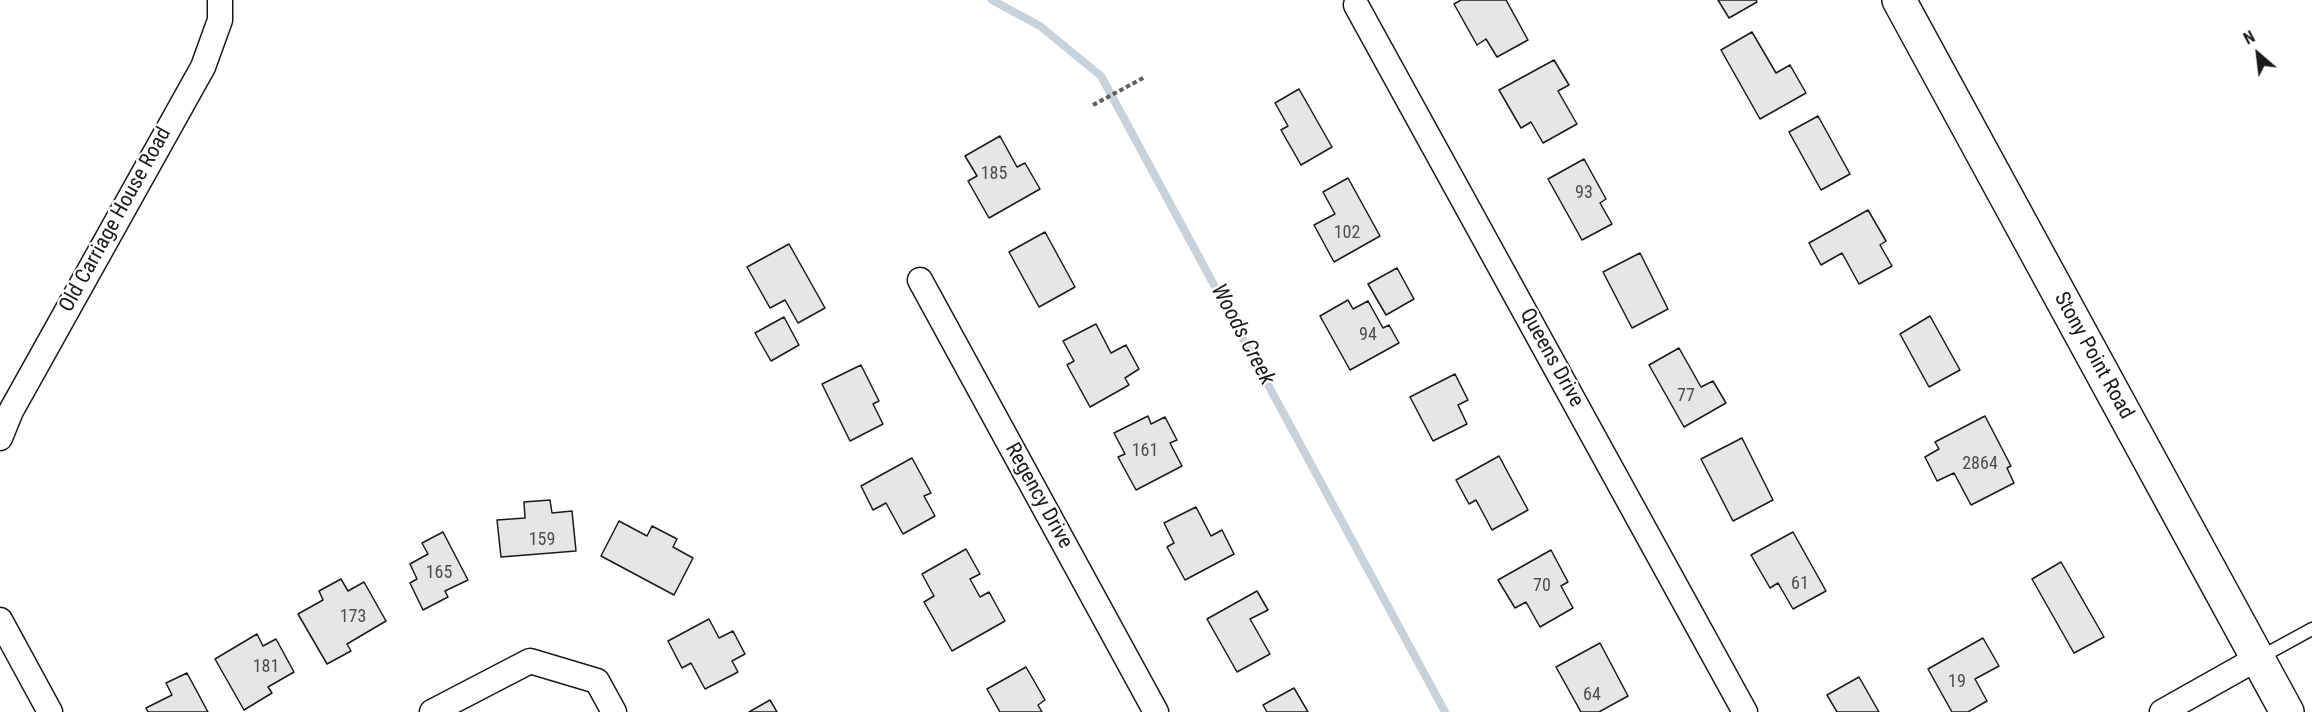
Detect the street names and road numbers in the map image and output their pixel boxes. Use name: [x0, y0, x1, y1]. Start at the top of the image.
street label: Old Carriage House Road: [55, 123, 177, 317]
street label: Stony Point Road: [2048, 288, 2138, 424]
street label: Queens Drive: [1514, 304, 1588, 412]
street label: Regency Drive: [999, 439, 1077, 553]

